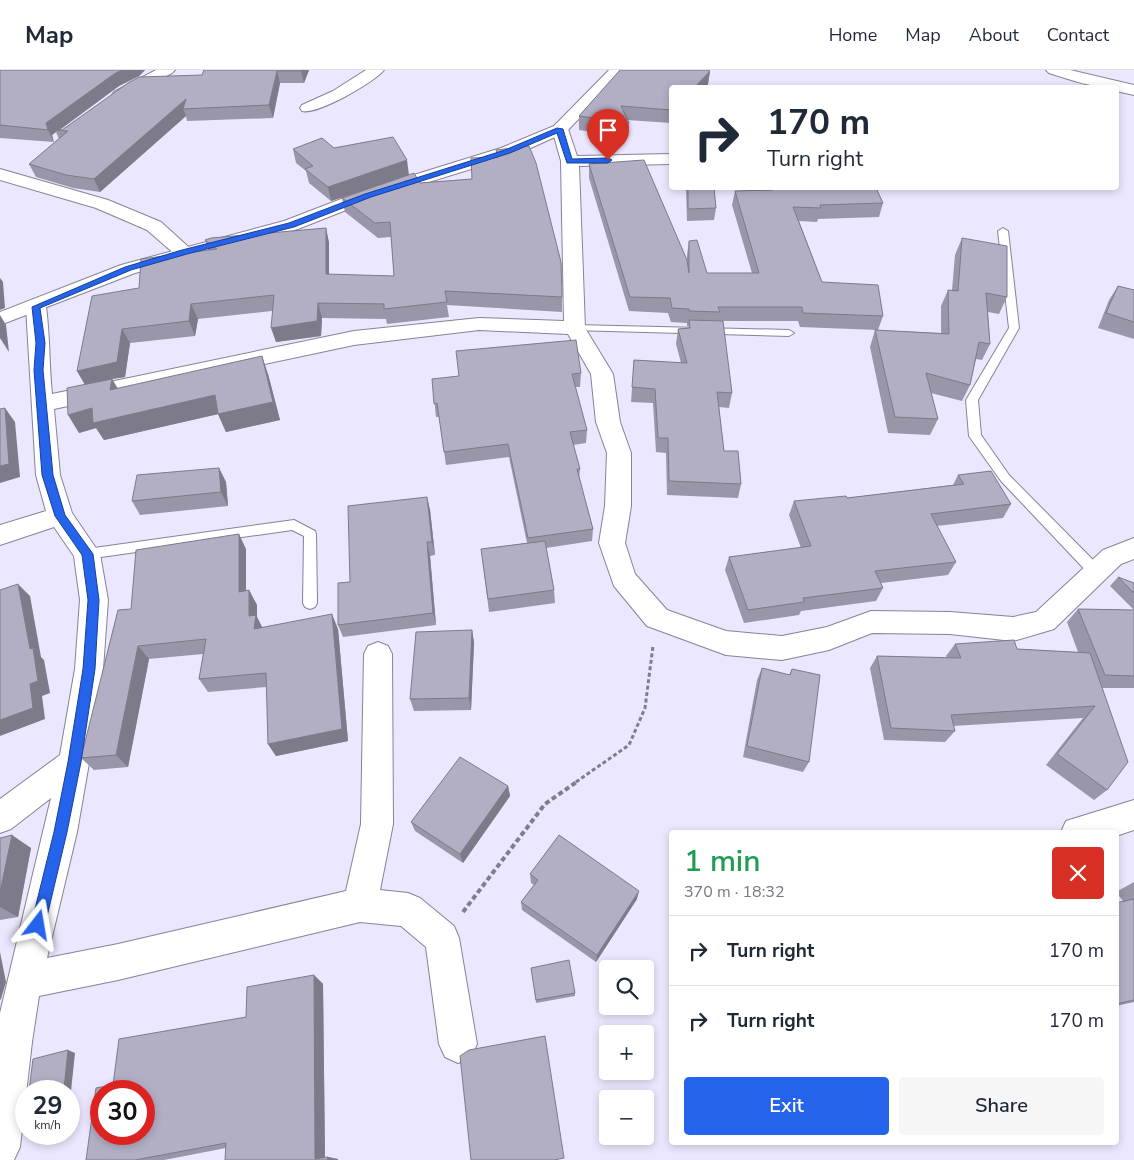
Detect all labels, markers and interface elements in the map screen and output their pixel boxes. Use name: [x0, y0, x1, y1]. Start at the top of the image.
text: Map: [25, 19, 73, 51]
text: Home: [829, 23, 877, 47]
text: Map: [905, 23, 941, 47]
text: About: [969, 23, 1019, 47]
text: Contact: [1047, 23, 1109, 47]
text: 170 m: [767, 99, 870, 146]
icon: right: [684, 105, 749, 170]
pin: [587, 109, 629, 160]
icon: arrive: [594, 116, 622, 144]
text: Turn right: [767, 144, 863, 174]
text: 1 min: [684, 841, 760, 882]
button: close: [1052, 847, 1104, 899]
text: 370 m · 18:32: [684, 881, 785, 903]
position arrow: [11, 898, 63, 950]
icon: right: [684, 937, 712, 965]
text: Turn right: [727, 938, 814, 964]
text: 170 m: [1049, 938, 1104, 964]
map controls: [599, 960, 654, 1145]
button: search: [599, 960, 654, 1015]
icon: right: [684, 1007, 712, 1035]
text: Turn right: [727, 1008, 814, 1034]
text: 170 m: [1049, 1008, 1104, 1034]
button: +: [599, 1025, 654, 1080]
button: Exit: [684, 1077, 889, 1135]
button: Share: [899, 1077, 1104, 1135]
speed limit sign: 30: [90, 1080, 155, 1145]
text: 29: [32, 1089, 63, 1123]
button: −: [599, 1090, 654, 1145]
text: km/h: [34, 1117, 61, 1133]

